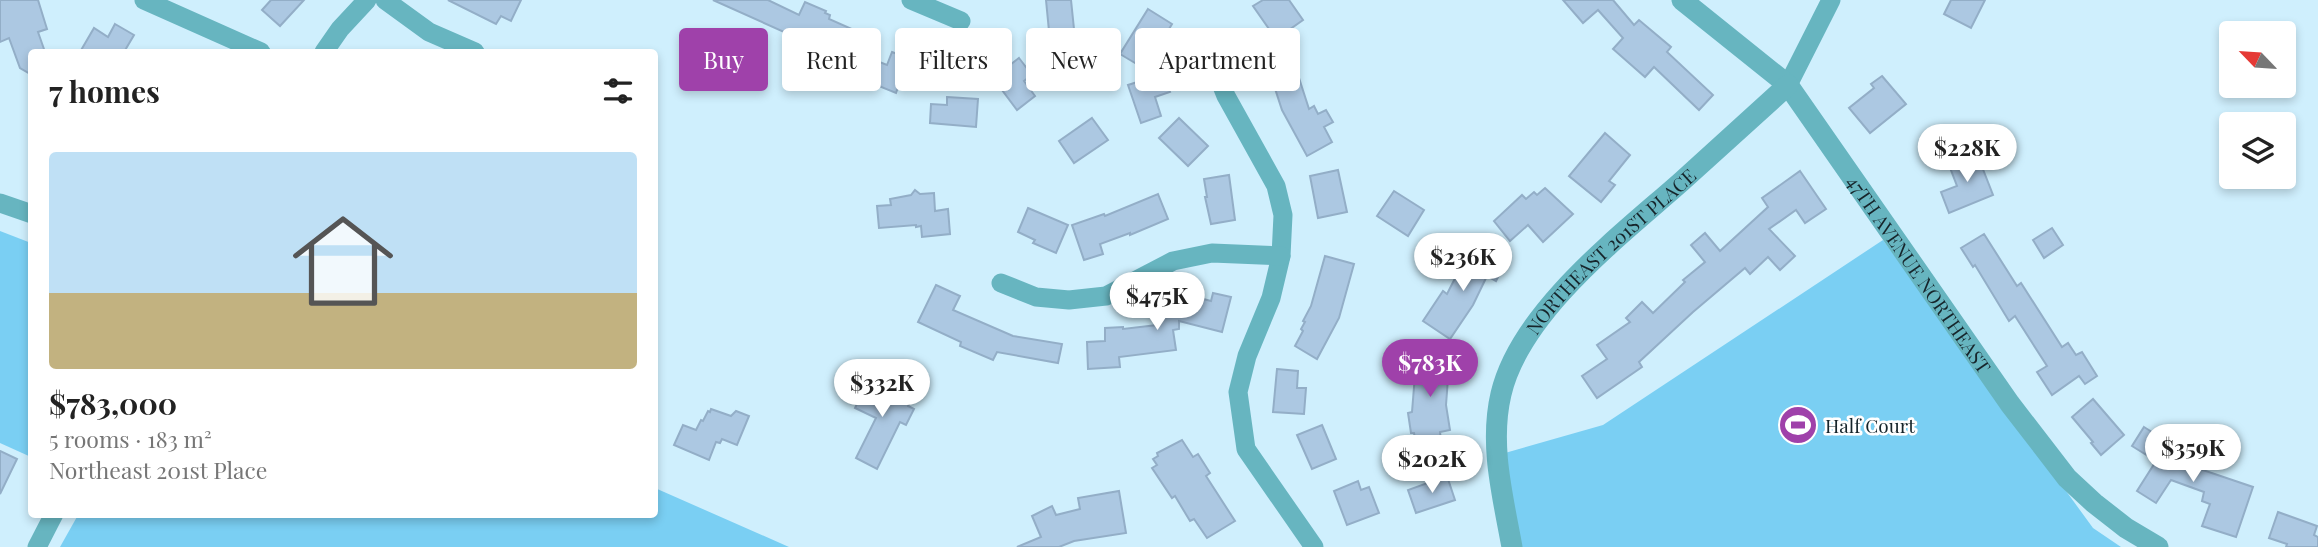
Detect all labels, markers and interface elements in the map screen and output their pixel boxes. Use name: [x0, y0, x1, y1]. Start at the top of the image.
north arrow: [2219, 21, 2296, 98]
map controls: [2219, 21, 2296, 189]
chip: Buy: [679, 28, 768, 91]
chip: Rent: [782, 28, 881, 91]
chip: Filters: [895, 28, 1012, 91]
chip: New: [1026, 28, 1121, 91]
chip: Apartment: [1135, 28, 1300, 91]
text: 7 homes: [49, 71, 160, 111]
icon: filters: [599, 72, 637, 110]
button: layers: [2219, 112, 2296, 189]
pin: $228K: [1918, 124, 2016, 184]
text: $228K: [1934, 131, 2000, 162]
street label: NORTHEAST 201ST PLACE: [1519, 162, 1701, 339]
street label: 47TH AVENUE NORTHEAST: [1841, 170, 1998, 378]
icon: home: [280, 198, 406, 324]
pin: $236K: [1414, 233, 1512, 293]
text: $236K: [1430, 240, 1496, 271]
pin: $475K: [1108, 272, 1206, 332]
text: $475K: [1126, 279, 1188, 310]
pin: $783K: [1381, 340, 1479, 399]
text: $783K: [1398, 346, 1462, 377]
pin: $332K: [833, 360, 931, 419]
text: $332K: [850, 366, 914, 397]
text: $783,000: [49, 383, 177, 423]
sports icon: Half Court: [1777, 404, 1819, 446]
place label: Half Court: [1825, 412, 1915, 438]
text: 5 rooms · 183 m²: [49, 423, 212, 454]
pin: $359K: [2144, 424, 2242, 484]
text: $359K: [2161, 431, 2225, 462]
pin: $202K: [1383, 435, 1481, 495]
text: $202K: [1398, 442, 1466, 473]
text: Northeast 201st Place: [49, 454, 267, 485]

